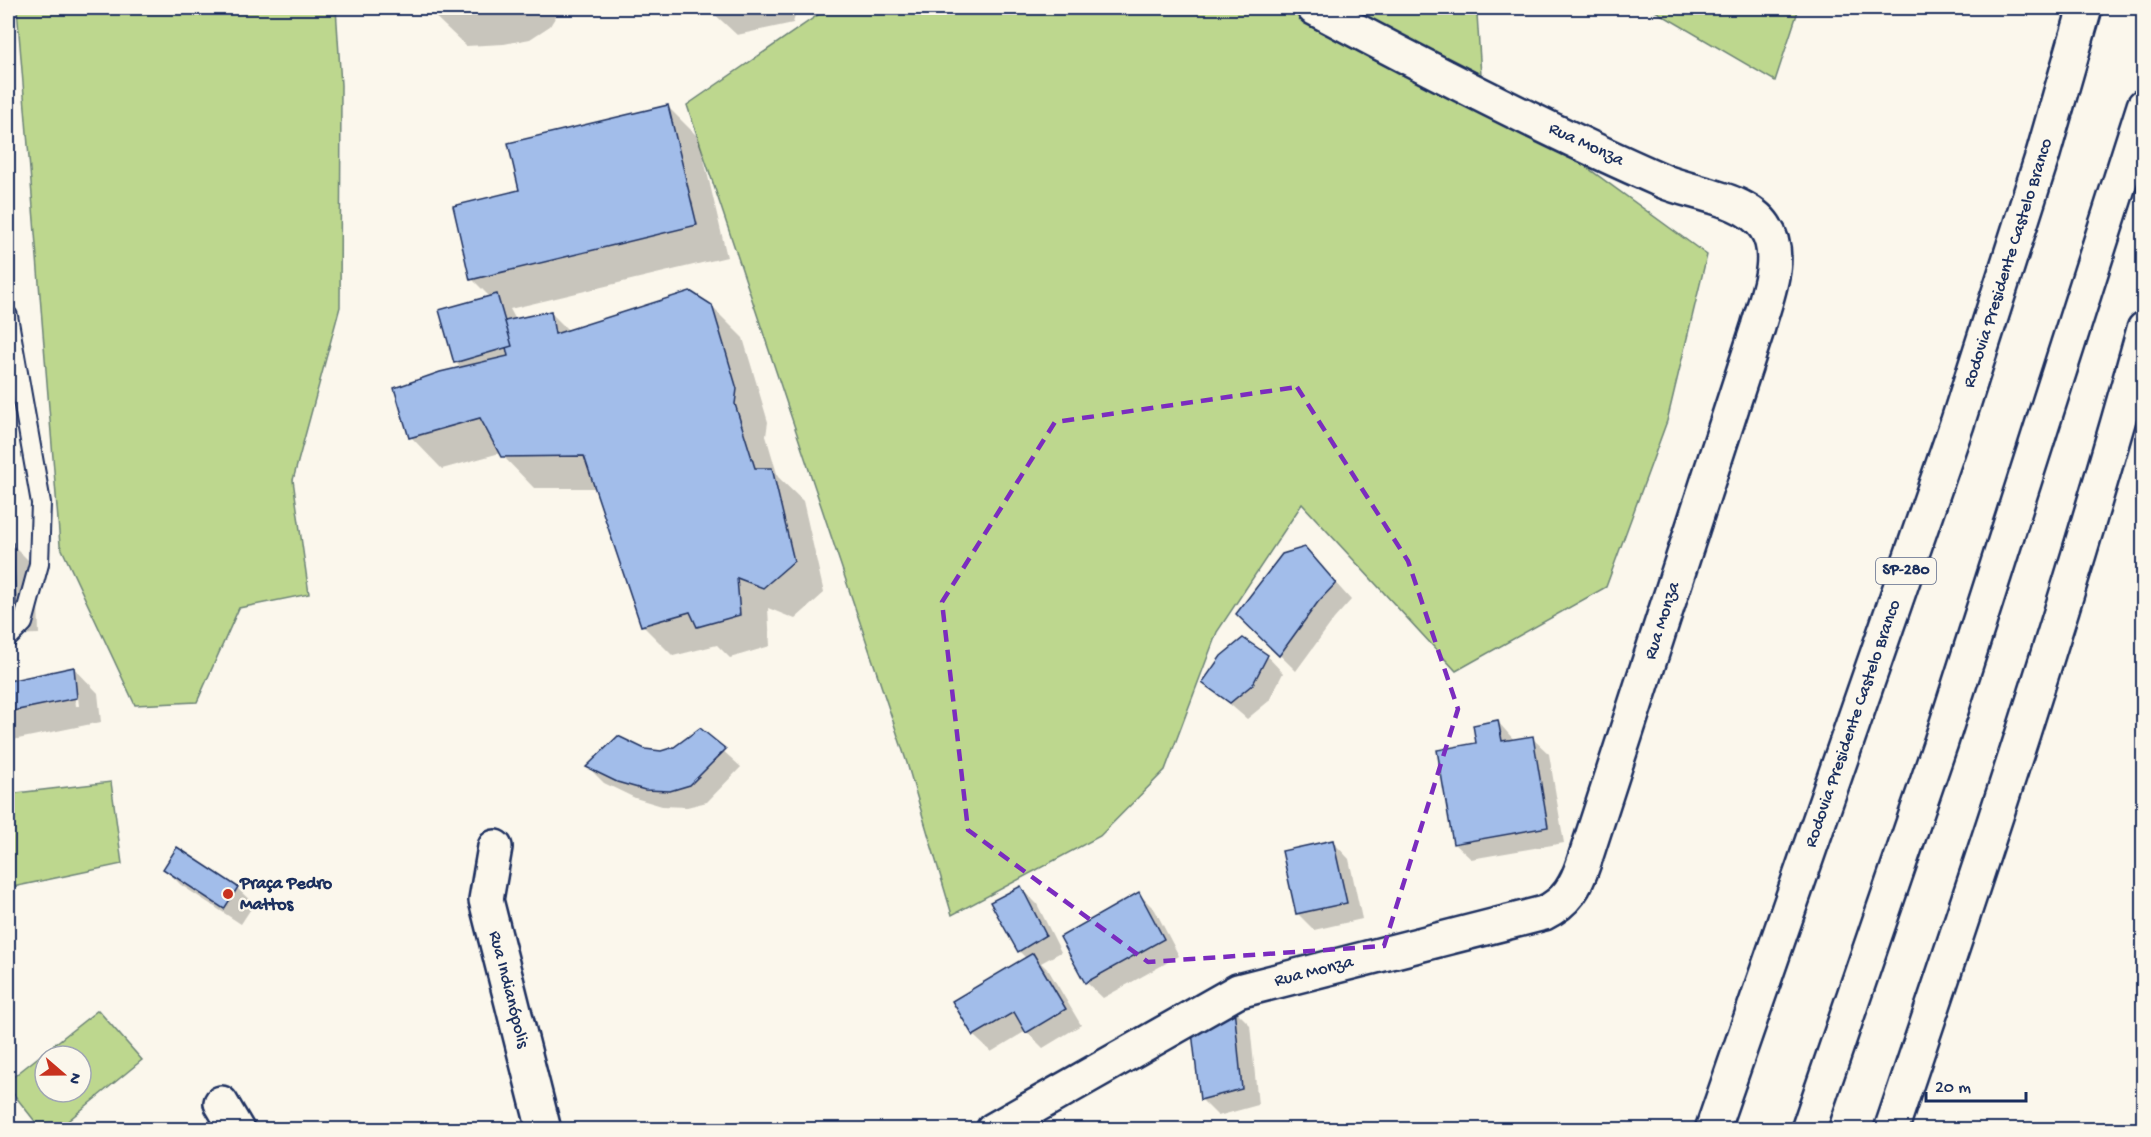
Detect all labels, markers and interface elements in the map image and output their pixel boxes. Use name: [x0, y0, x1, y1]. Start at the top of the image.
street label: Rua Monza: [1545, 118, 1628, 172]
street label: Rodovia Presidente Castelo Branco: [1959, 136, 2057, 391]
road number: SP-280: [1876, 558, 1936, 584]
street label: Rua Monza: [1640, 578, 1685, 662]
street label: Rodovia Presidente Castelo Branco: [1800, 597, 1906, 850]
place label: Praça Pedro Mattos: [239, 874, 333, 916]
marker: Praça Pedro Mattos: [221, 887, 235, 901]
street label: Rua Indianópolis: [484, 929, 534, 1052]
street label: Rua Monza: [1272, 951, 1356, 992]
north arrow: [33, 1044, 93, 1104]
scale bar: [1926, 1065, 2026, 1103]
text: N: [63, 1070, 85, 1087]
text: 20 m: [1935, 1078, 1971, 1099]

